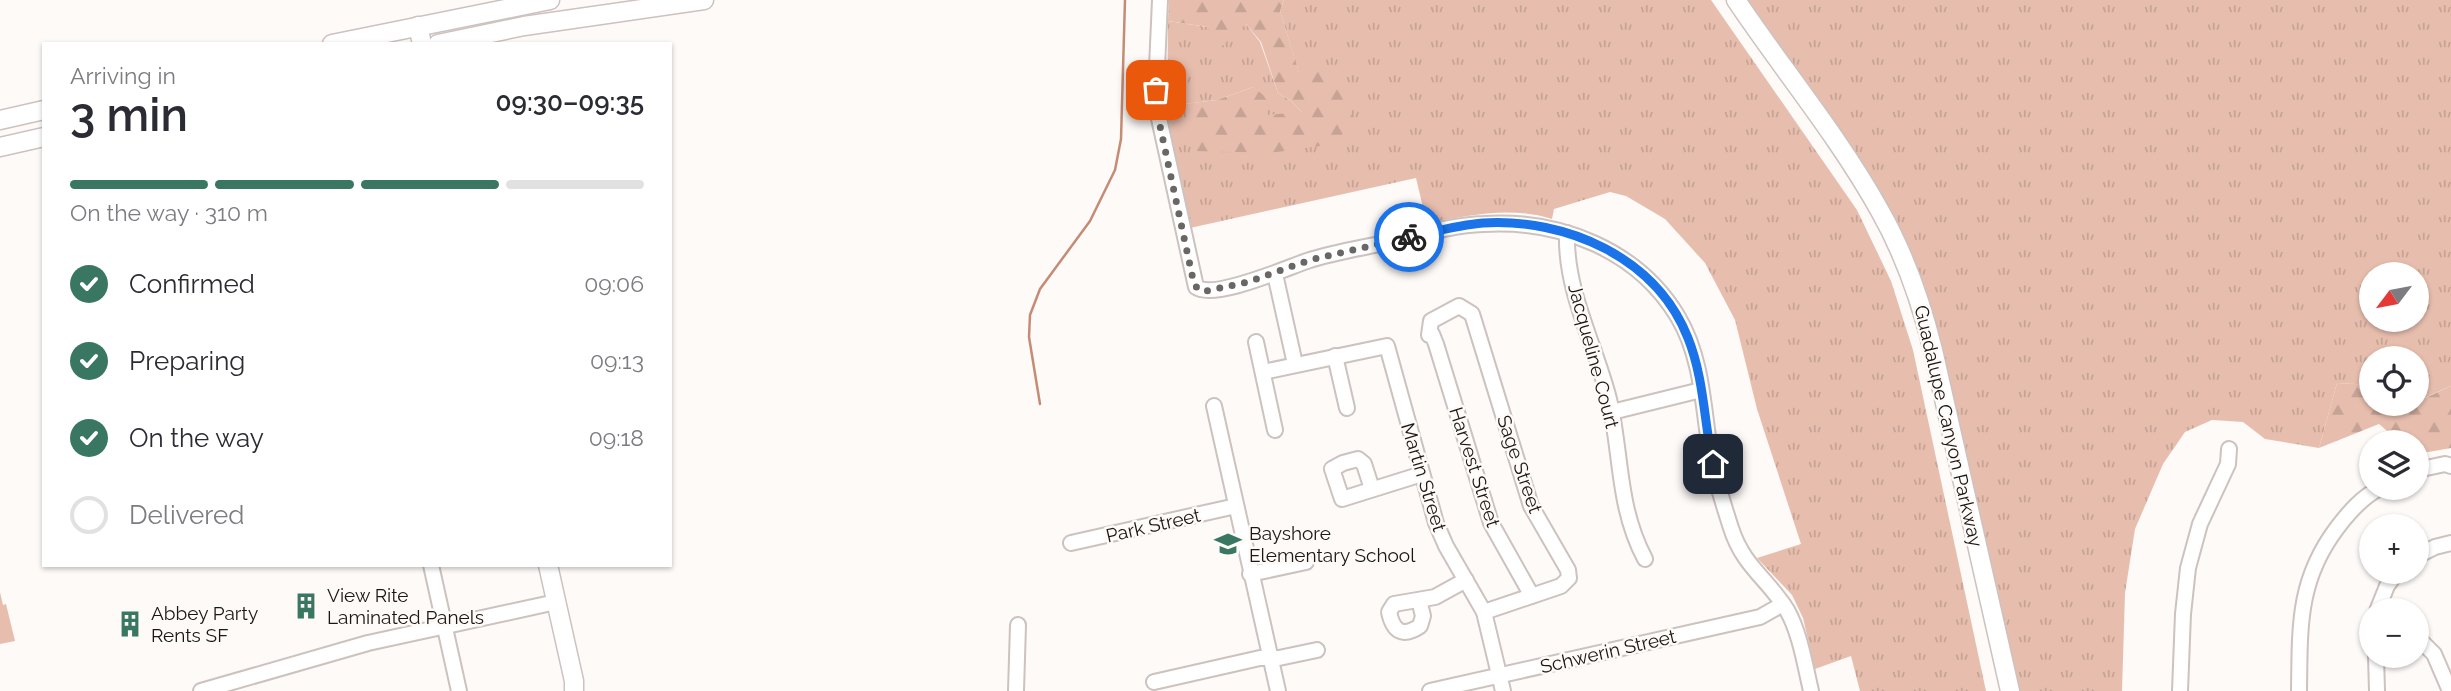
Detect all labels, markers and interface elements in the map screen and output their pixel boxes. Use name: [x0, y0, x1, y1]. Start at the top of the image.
pin: [1126, 60, 1186, 120]
text: Arriving in: [70, 62, 176, 89]
icon: bag: [1137, 71, 1175, 109]
text: 09:30–09:35: [496, 87, 644, 117]
text: 3 min: [70, 88, 188, 142]
text: On the way · 310 m: [70, 199, 268, 226]
courier: [1374, 202, 1444, 272]
icon: bike: [1390, 218, 1428, 256]
north arrow: [2359, 262, 2429, 332]
map controls: [2359, 262, 2429, 668]
icon: check: [70, 265, 108, 303]
text: Confirmed: [129, 269, 255, 299]
text: 09:06: [584, 270, 644, 297]
street label: Jacqueline Court: [1564, 281, 1624, 431]
street label: Guadalupe Canyon Parkway: [1910, 303, 1988, 549]
icon: check: [70, 342, 108, 380]
text: Preparing: [129, 346, 245, 376]
button: locate: [2359, 346, 2429, 416]
text: 09:13: [590, 347, 644, 374]
street label: Harvest Street: [1445, 404, 1505, 530]
street label: Sage Street: [1493, 412, 1547, 517]
icon: check: [70, 419, 108, 457]
street label: Martin Street: [1397, 420, 1451, 535]
text: On the way: [129, 423, 264, 453]
text: 09:18: [589, 424, 644, 451]
button: layers: [2359, 430, 2429, 500]
pin: [1683, 434, 1743, 494]
icon: home: [1694, 445, 1732, 483]
text: Delivered: [129, 500, 244, 530]
street label: Park Street: [1104, 503, 1203, 547]
button: +: [2359, 514, 2429, 584]
place label: Bayshore Elementary School: [1249, 522, 1416, 566]
school or university icon: Bayshore Elementary School: [1213, 529, 1243, 559]
place label: View Rite Laminated Panels: [327, 584, 484, 628]
building icon: View Rite Laminated Panels: [291, 591, 321, 621]
button: −: [2359, 598, 2429, 668]
place label: Abbey Party Rents SF: [151, 602, 258, 646]
building icon: Abbey Party Rents SF: [115, 609, 145, 639]
street label: Schwerin Street: [1538, 625, 1679, 677]

